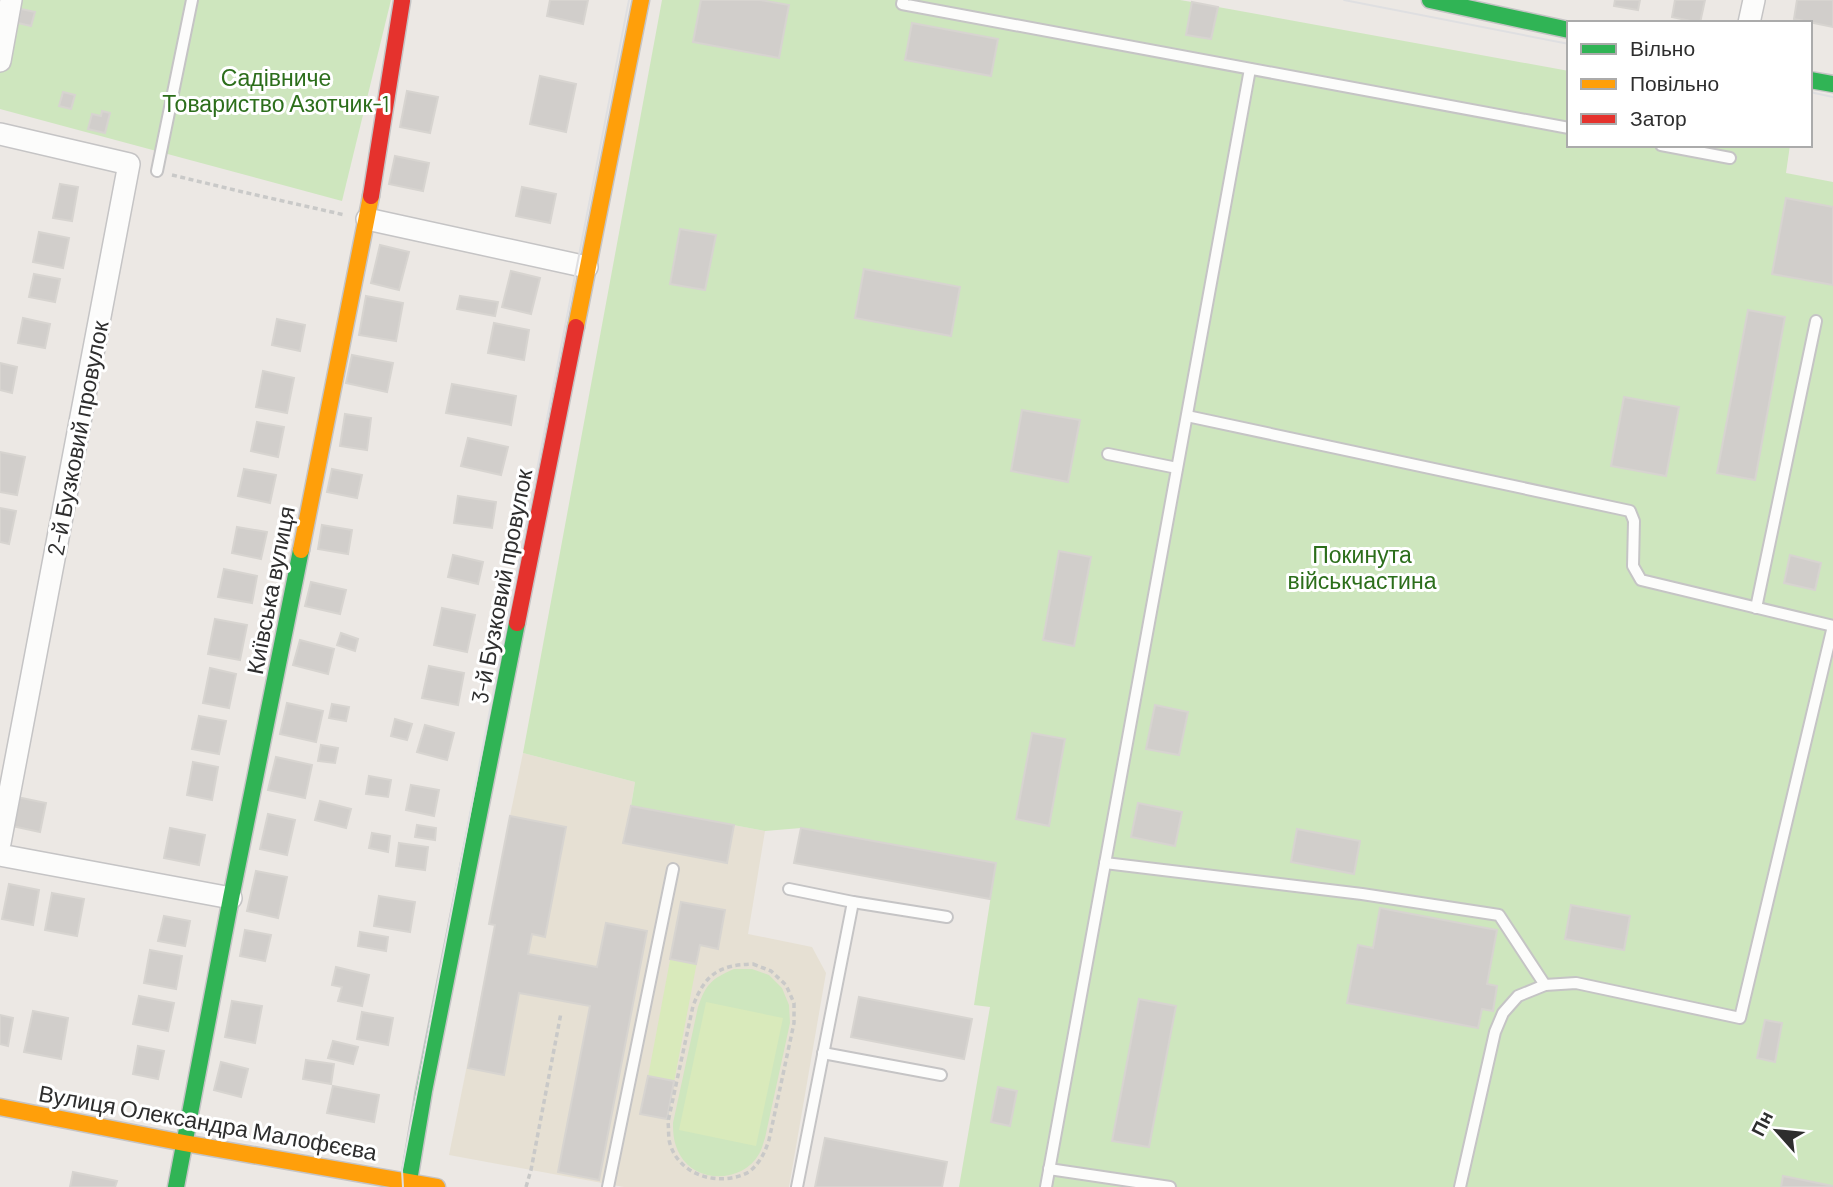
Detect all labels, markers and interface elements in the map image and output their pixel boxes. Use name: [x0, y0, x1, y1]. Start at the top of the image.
legend: [1567, 21, 1812, 147]
text: Вільно: [1630, 35, 1695, 60]
park label: Садівниче Товариство Азотчик-1: [162, 63, 390, 117]
text: Повільно: [1630, 70, 1719, 95]
text: Затор: [1630, 105, 1687, 130]
street label: 2-й Бузковий провулок: [41, 317, 114, 558]
street label: 3-й Бузковий провулок: [465, 466, 538, 705]
street label: Київська вулиця: [240, 504, 300, 676]
park label: Покинута військчастина: [1288, 540, 1437, 594]
street label: Вулиця Олександра Малофєєва: [37, 1078, 380, 1166]
north arrow: [1742, 1096, 1812, 1166]
text: Пн: [1745, 1107, 1777, 1139]

